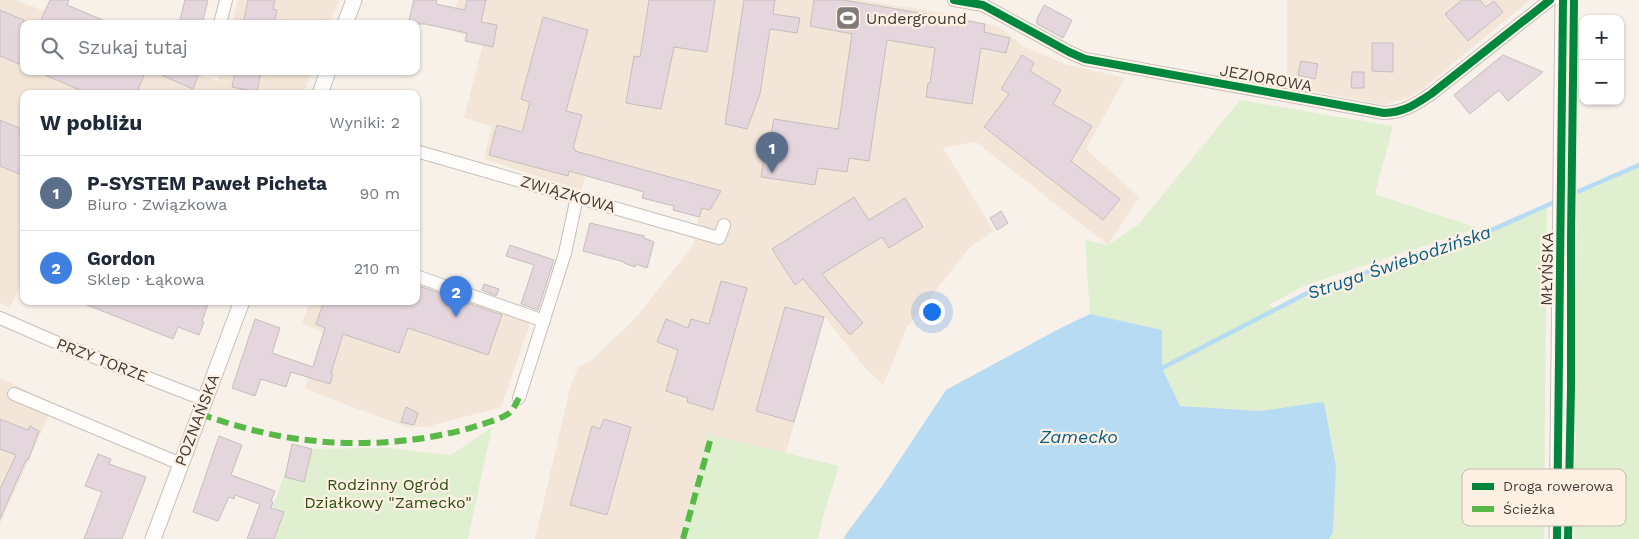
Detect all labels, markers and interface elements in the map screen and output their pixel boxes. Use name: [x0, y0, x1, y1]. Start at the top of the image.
sports icon: Underground: [835, 5, 861, 31]
place label: Underground: [866, 9, 967, 28]
map controls: [1579, 15, 1624, 105]
button: +: [1579, 15, 1624, 60]
search box: [20, 20, 420, 75]
icon: search: [38, 34, 66, 62]
text: Szukaj tutaj: [78, 36, 188, 59]
button: −: [1579, 60, 1624, 105]
street label: JEZIOROWA: [1218, 61, 1314, 96]
text: W pobliżu: [40, 110, 142, 135]
text: Wyniki: 2: [329, 113, 400, 132]
pin: 1: [756, 132, 788, 173]
street label: ZWIĄZKOWA: [518, 171, 618, 217]
text: P-SYSTEM Paweł Picheta: [87, 172, 327, 195]
text: 1: [53, 184, 59, 203]
text: 90 m: [359, 184, 400, 203]
text: Biuro · Związkowa: [87, 195, 227, 214]
water label: Struga Świebodzińska: [1304, 221, 1494, 303]
street label: MŁYŃSKA: [1537, 232, 1557, 306]
text: Gordon: [87, 247, 155, 270]
text: 2: [51, 259, 61, 278]
text: 210 m: [354, 259, 400, 278]
text: Sklep · Łąkowa: [87, 270, 205, 289]
pin: 2: [440, 276, 472, 317]
your location: [919, 299, 945, 325]
street label: PRZY TORZE: [54, 334, 150, 386]
street label: POZNAŃSKA: [171, 371, 223, 469]
water label: Zamecko: [1039, 426, 1118, 447]
legend: [1462, 469, 1626, 526]
park label: Rodzinny Ogród Działkowy "Zamecko": [304, 475, 472, 512]
text: Droga rowerowa: [1503, 478, 1613, 494]
text: Ścieżka: [1503, 501, 1555, 517]

